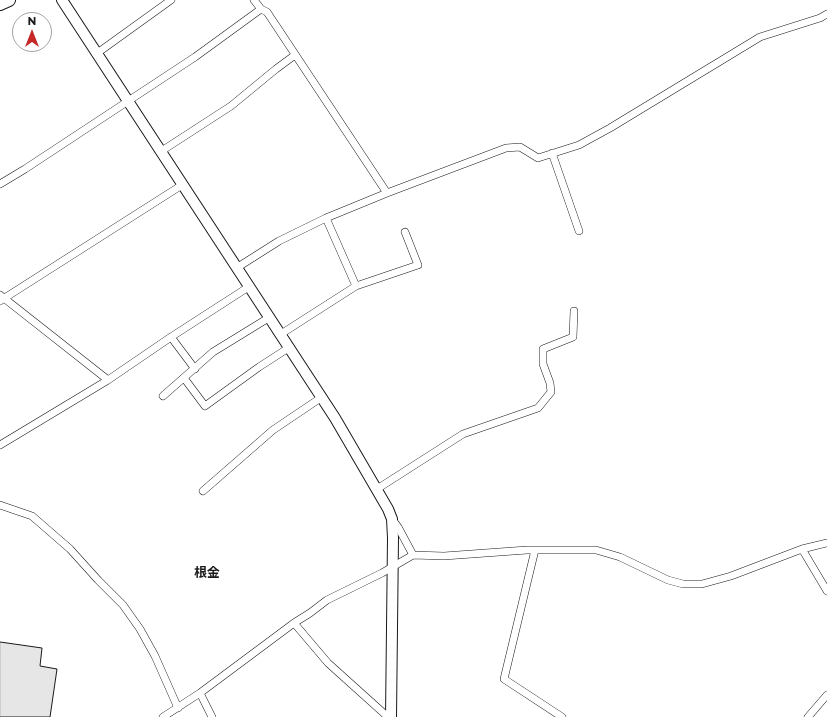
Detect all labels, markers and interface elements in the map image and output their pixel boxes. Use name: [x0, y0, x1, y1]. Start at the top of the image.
north arrow: [12, 12, 52, 52]
text: N: [28, 14, 36, 28]
district label: 根金: [194, 565, 220, 581]

